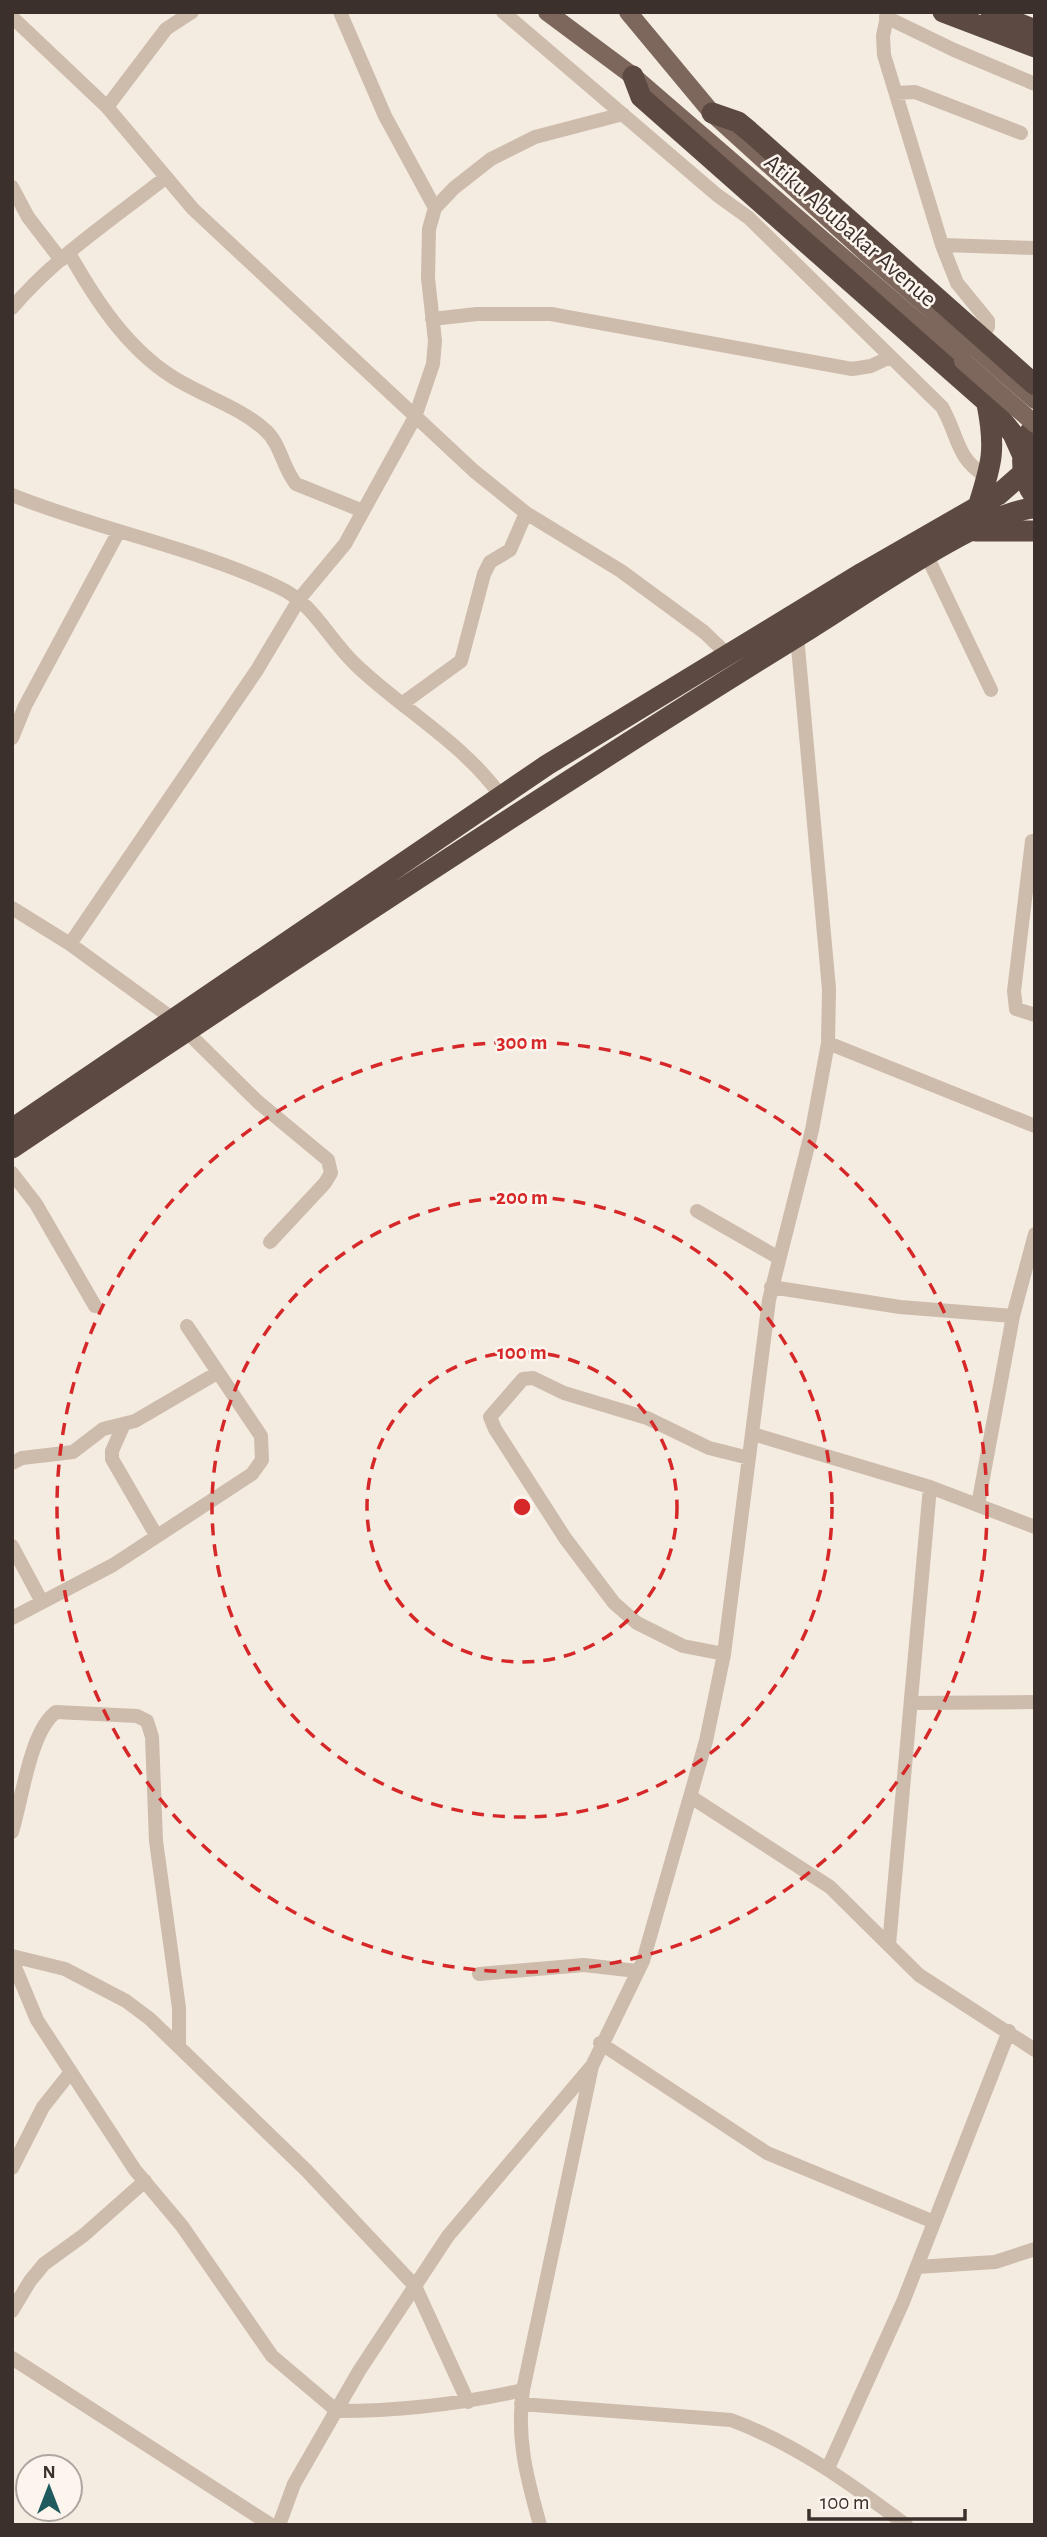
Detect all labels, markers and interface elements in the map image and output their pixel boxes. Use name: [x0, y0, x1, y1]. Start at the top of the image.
street label: Atiku Abubakar Avenue: [760, 150, 940, 312]
text: 300 m: [496, 1032, 548, 1053]
text: 200 m: [496, 1187, 548, 1208]
text: 100 m: [497, 1342, 547, 1363]
centre of rings: [510, 1495, 534, 1519]
north arrow: [14, 2453, 84, 2523]
text: N: [42, 2463, 56, 2482]
scale bar: [809, 2478, 965, 2522]
text: 100 m: [820, 2492, 870, 2513]

